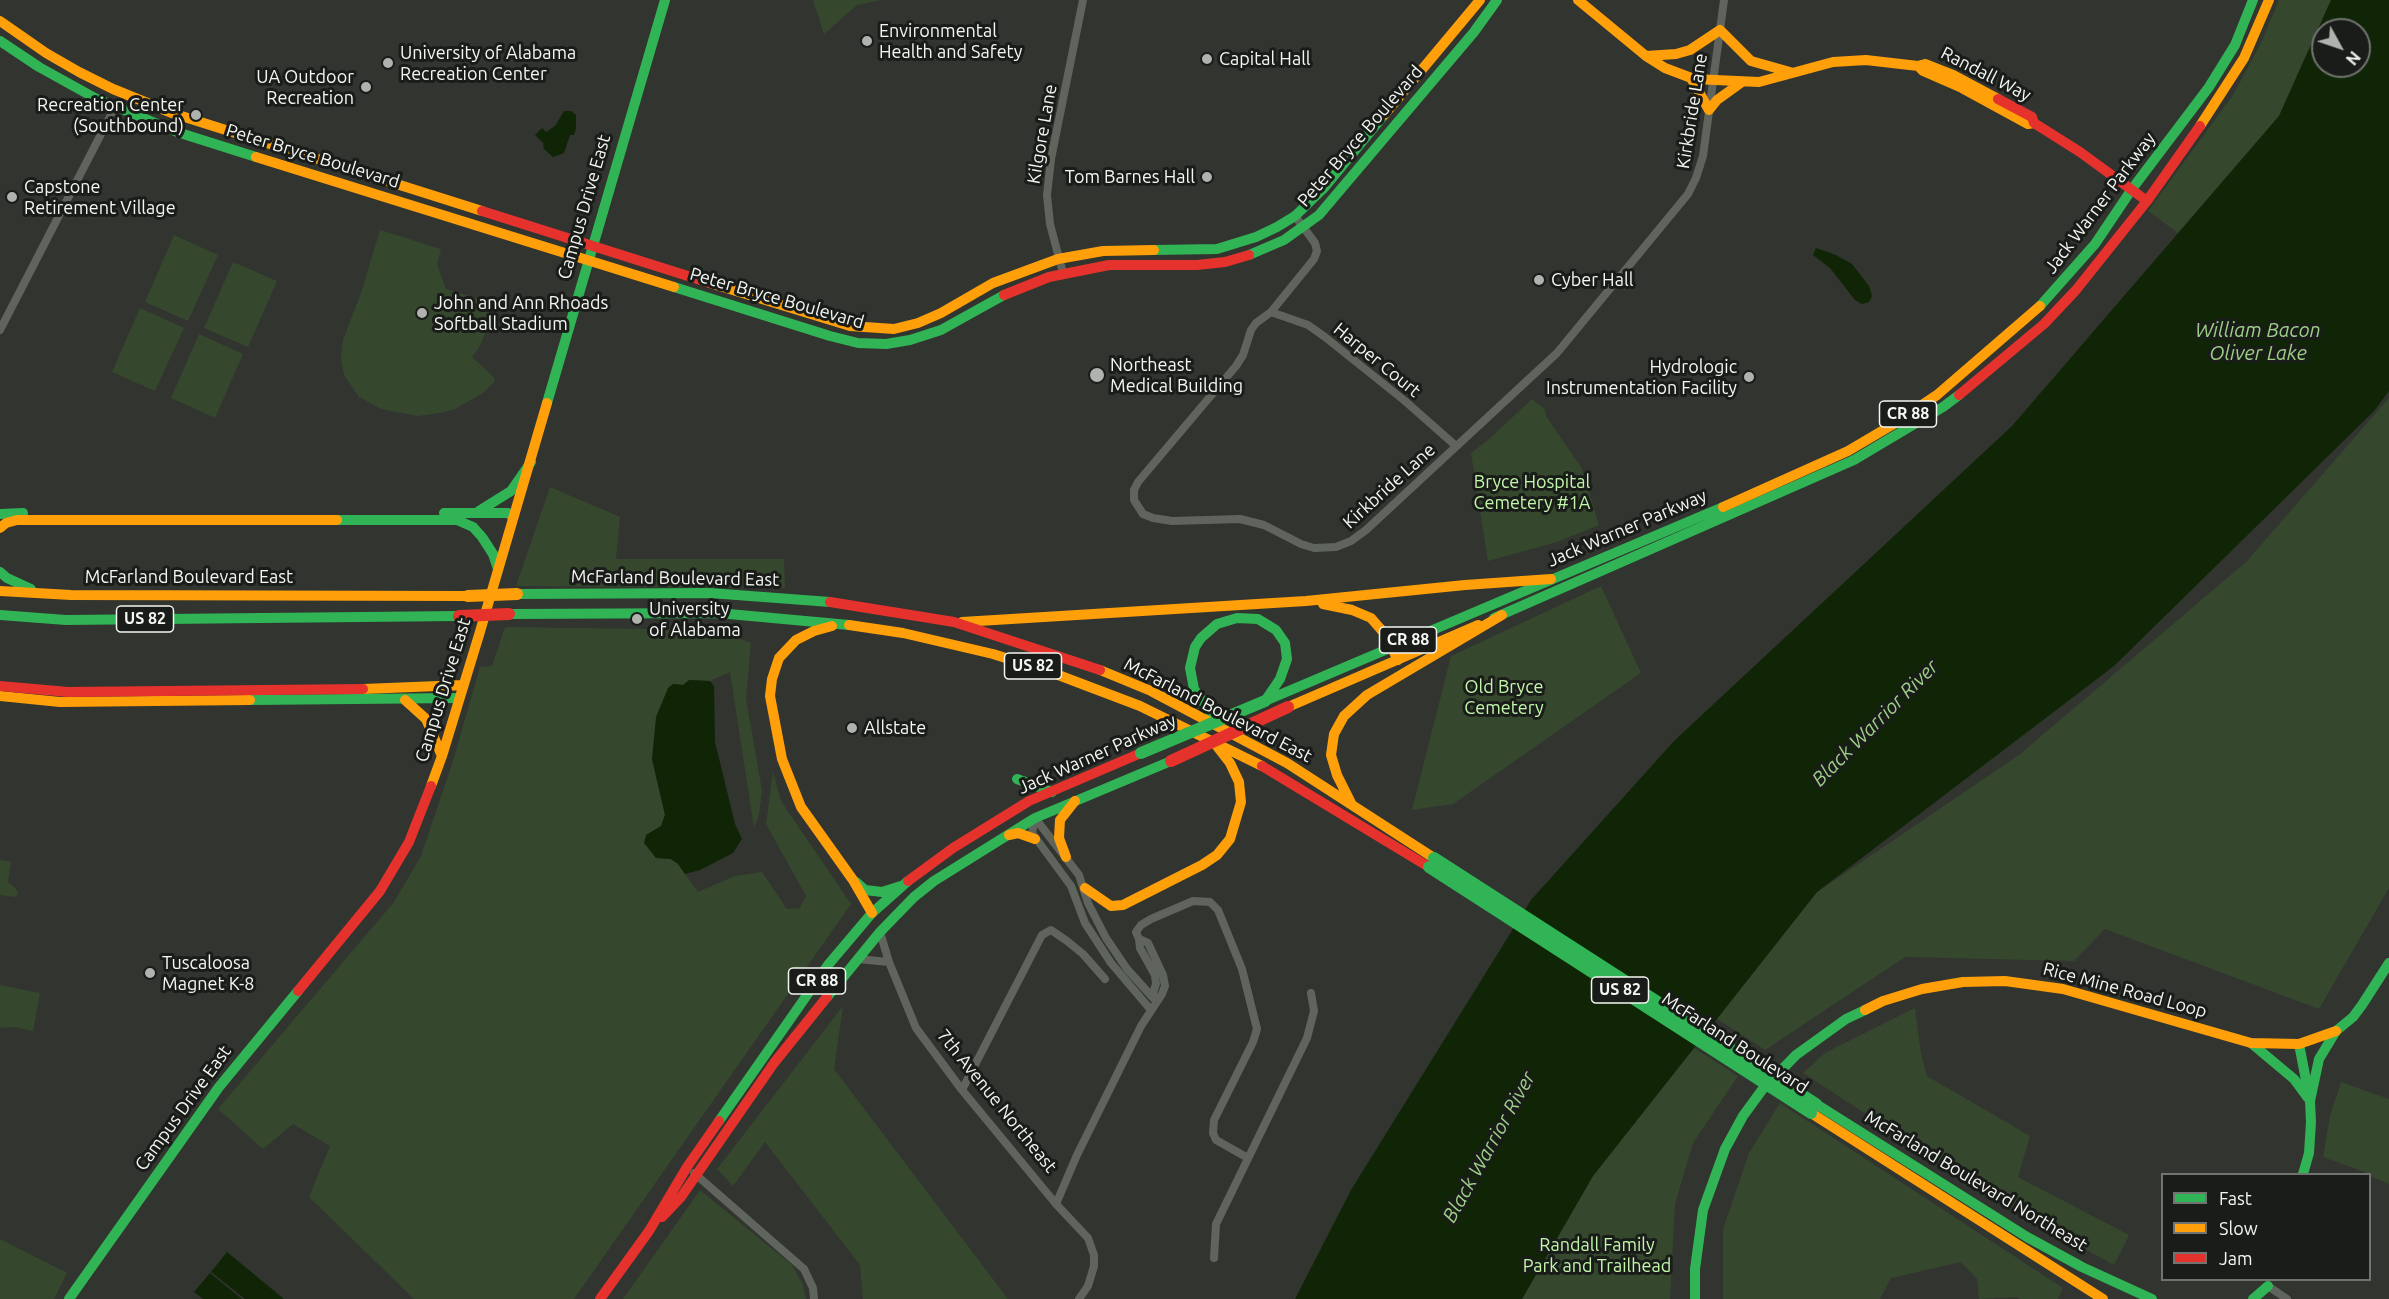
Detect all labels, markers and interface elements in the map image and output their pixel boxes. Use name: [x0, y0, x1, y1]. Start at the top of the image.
north arrow: [2311, 18, 2371, 78]
place label: Environmental Health and Safety: [879, 20, 1022, 63]
marker: Environmental Health and Safety: [860, 34, 874, 48]
place label: University of Alabama Recreation Center: [400, 42, 576, 84]
street label: Randall Way: [1937, 42, 2035, 106]
place label: Capital Hall: [1219, 48, 1311, 70]
text: N: [2343, 48, 2364, 69]
marker: Capital Hall: [1200, 52, 1214, 66]
street label: Kirkbride Lane: [1672, 52, 1712, 170]
marker: University of Alabama Recreation Center: [381, 56, 395, 70]
street label: Peter Bryce Boulevard: [1293, 61, 1427, 211]
place label: UA Outdoor Recreation: [256, 66, 354, 109]
marker: UA Outdoor Recreation: [359, 80, 373, 94]
street label: Kilgore Lane: [1023, 82, 1061, 186]
place label: Recreation Center (Southbound): [37, 94, 184, 136]
marker: Recreation Center (Southbound): [189, 108, 203, 122]
street label: Peter Bryce Boulevard: [224, 119, 402, 193]
street label: Jack Warner Parkway: [2040, 128, 2160, 278]
street label: Campus Drive East: [553, 132, 615, 282]
place label: Tom Barnes Hall: [1065, 166, 1195, 188]
marker: Tom Barnes Hall: [1200, 170, 1214, 184]
place label: Capstone Retirement Village: [24, 176, 176, 219]
marker: Capstone Retirement Village: [5, 190, 19, 204]
street label: Peter Bryce Boulevard: [687, 263, 867, 333]
place label: Cyber Hall: [1551, 269, 1633, 291]
marker: Cyber Hall: [1532, 273, 1546, 287]
place label: John and Ann Rhoads Softball Stadium: [434, 292, 608, 334]
marker: John and Ann Rhoads Softball Stadium: [415, 306, 429, 320]
street label: Harper Court: [1329, 318, 1425, 402]
water label: William Bacon Oliver Lake: [2195, 318, 2321, 365]
place label: Northeast Medical Building: [1110, 354, 1243, 397]
place label: Hydrologic Instrumentation Facility: [1546, 356, 1737, 398]
marker: Northeast Medical Building: [1088, 366, 1106, 384]
marker: Hydrologic Instrumentation Facility: [1742, 370, 1756, 384]
road number: CR 88: [1880, 401, 1936, 427]
street label: Kirkbride Lane: [1338, 439, 1440, 533]
park label: Bryce Hospital Cemetery #1A: [1473, 471, 1591, 514]
street label: Jack Warner Parkway: [1544, 485, 1710, 571]
street label: McFarland Boulevard East: [571, 565, 779, 591]
street label: McFarland Boulevard East: [85, 566, 293, 588]
place label: University of Alabama: [649, 598, 741, 640]
road number: US 82: [116, 606, 174, 632]
marker: University of Alabama: [630, 612, 644, 626]
street label: Campus Drive East: [411, 615, 475, 765]
road number: CR 88: [1380, 627, 1436, 653]
road number: US 82: [1004, 653, 1062, 679]
street label: McFarland Boulevard East: [1120, 653, 1316, 767]
water label: Black Warrior River: [1807, 655, 1943, 791]
park label: Old Bryce Cemetery: [1464, 676, 1544, 718]
street label: Jack Warner Parkway: [1015, 709, 1179, 799]
place label: Allstate: [864, 717, 926, 739]
marker: Allstate: [845, 721, 859, 735]
place label: Tuscaloosa Magnet K-8: [162, 952, 254, 994]
street label: Rice Mine Road Loop: [2041, 958, 2209, 1022]
marker: Tuscaloosa Magnet K-8: [143, 966, 157, 980]
road number: CR 88: [788, 968, 846, 994]
road number: US 82: [1592, 977, 1648, 1003]
street label: McFarland Boulevard: [1658, 988, 1812, 1098]
street label: 7th Avenue Northeast: [933, 1025, 1061, 1177]
street label: Campus Drive East: [130, 1041, 236, 1175]
water label: Black Warrior River: [1438, 1067, 1540, 1227]
street label: McFarland Boulevard Northeast: [1861, 1106, 2091, 1256]
legend: [2161, 1173, 2371, 1281]
text: Fast: [2219, 1188, 2252, 1208]
text: Slow: [2219, 1218, 2258, 1238]
park label: Randall Family Park and Trailhead: [1523, 1234, 1671, 1276]
text: Jam: [2219, 1248, 2253, 1268]

